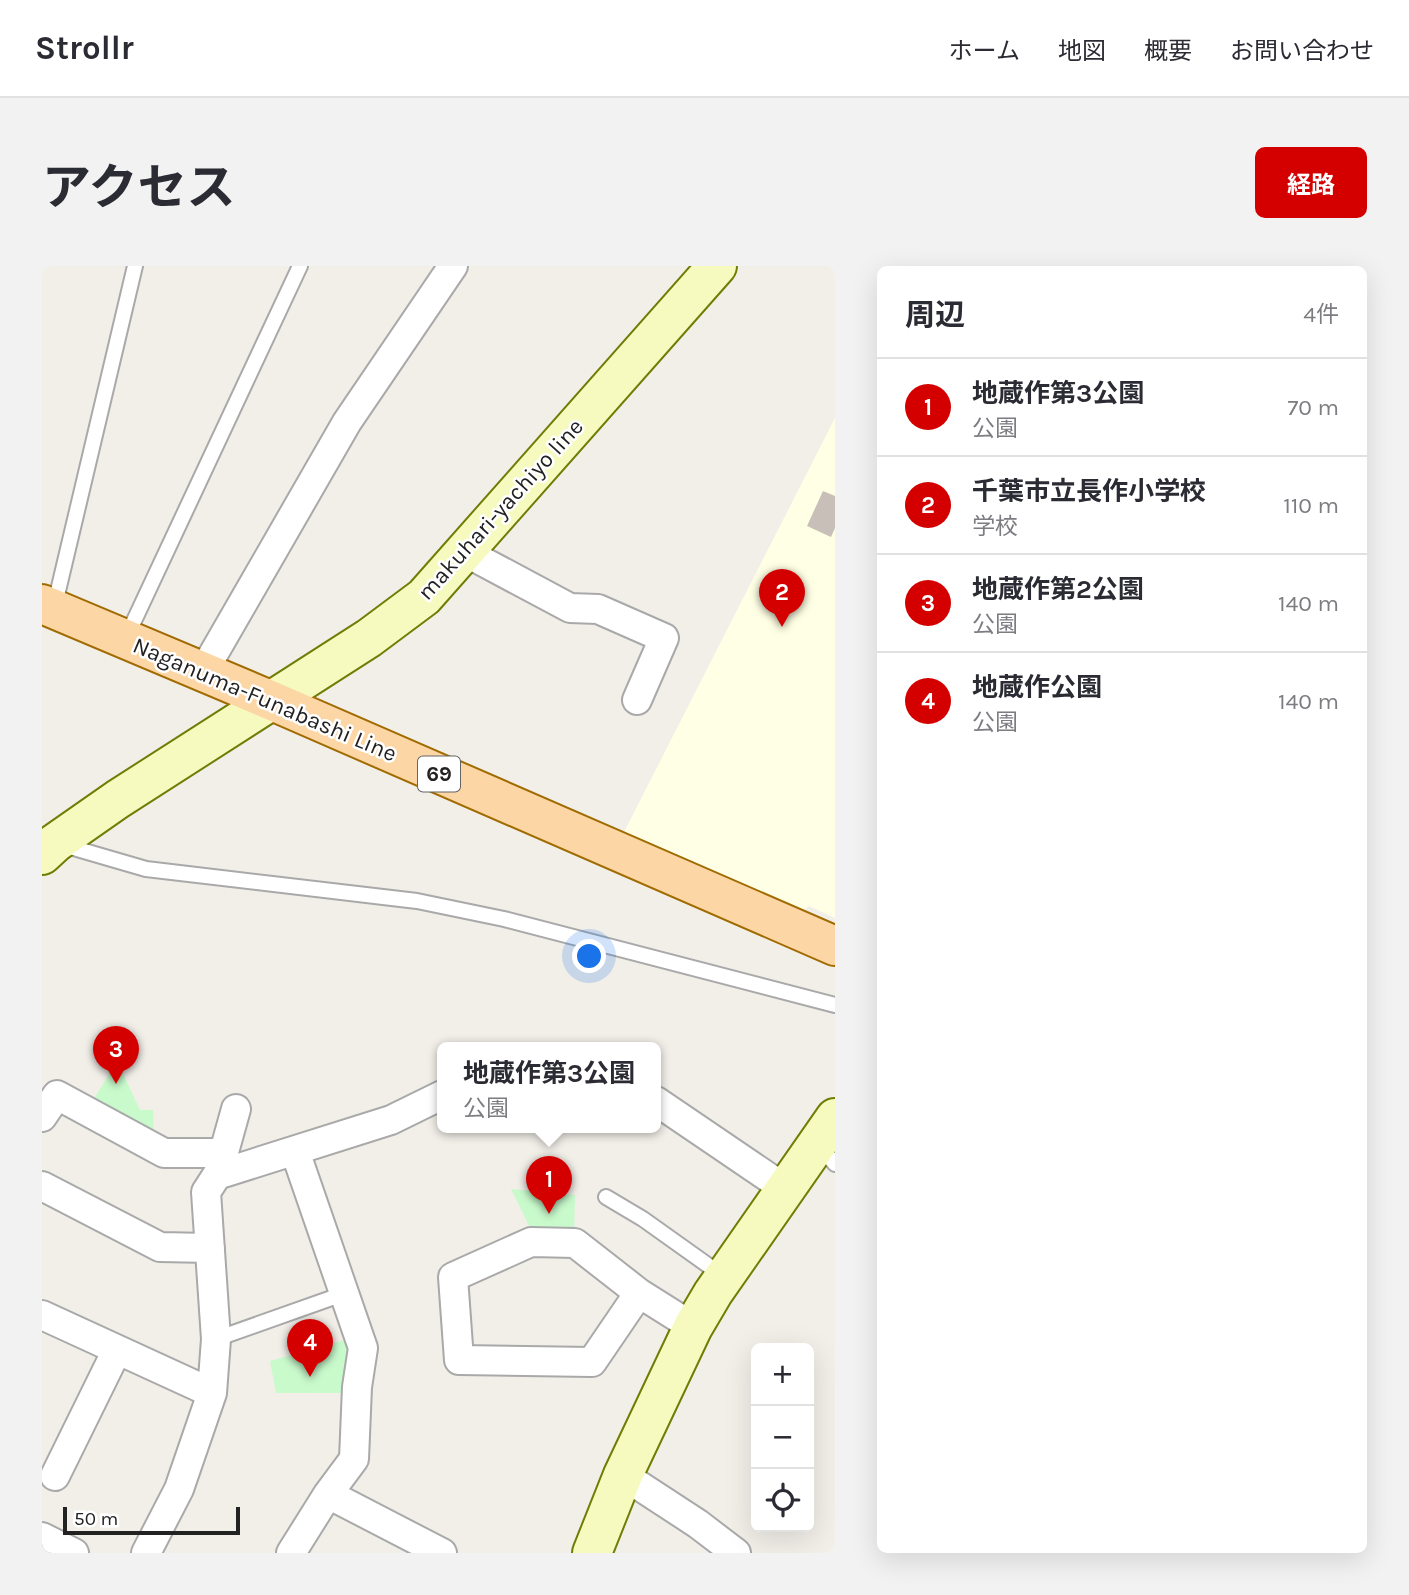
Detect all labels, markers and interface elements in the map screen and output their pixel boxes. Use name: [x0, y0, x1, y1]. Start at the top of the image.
text: Strollr: [35, 29, 134, 67]
text: ホーム: [949, 37, 1020, 65]
text: 地図: [1058, 37, 1106, 65]
text: 概要: [1144, 37, 1192, 65]
text: お問い合わせ: [1230, 37, 1374, 65]
button: 経路: [1255, 147, 1367, 218]
text: アクセス: [42, 159, 236, 216]
text: 周辺: [905, 297, 965, 333]
text: 4件: [1303, 301, 1339, 328]
text: 地蔵作第3公園: [972, 378, 1144, 409]
text: 1: [924, 394, 932, 421]
text: 70 m: [1288, 394, 1339, 421]
street label: makuhari-yachiyo line: [412, 413, 589, 605]
text: 公園: [972, 415, 1018, 442]
text: 千葉市立長作小学校: [972, 476, 1206, 507]
text: 2: [921, 492, 935, 519]
text: 110 m: [1283, 492, 1339, 519]
text: 学校: [972, 513, 1018, 540]
pin: 2: [759, 569, 805, 627]
text: 地蔵作第2公園: [972, 574, 1144, 605]
text: 3: [921, 590, 935, 617]
text: 140 m: [1278, 590, 1339, 617]
text: 公園: [972, 611, 1018, 638]
street label: Naganuma-Funabashi Line: [129, 632, 401, 767]
text: 地蔵作公園: [972, 672, 1102, 703]
text: 4: [921, 688, 935, 715]
text: 140 m: [1278, 688, 1339, 715]
text: 公園: [972, 709, 1018, 736]
road number: 69: [418, 756, 460, 792]
your location: [572, 939, 606, 973]
pin: 3: [93, 1026, 139, 1084]
popup: [437, 1042, 661, 1133]
text: 地蔵作第3公園: [463, 1058, 635, 1089]
text: 公園: [463, 1095, 509, 1122]
pin: 1: [526, 1156, 572, 1214]
pin: 4: [287, 1319, 333, 1377]
map controls: [751, 1343, 814, 1532]
button: +: [751, 1343, 814, 1406]
button: −: [751, 1406, 814, 1469]
button: locate: [751, 1469, 814, 1532]
scale bar: [63, 1504, 240, 1536]
text: 50 m: [74, 1508, 118, 1530]

